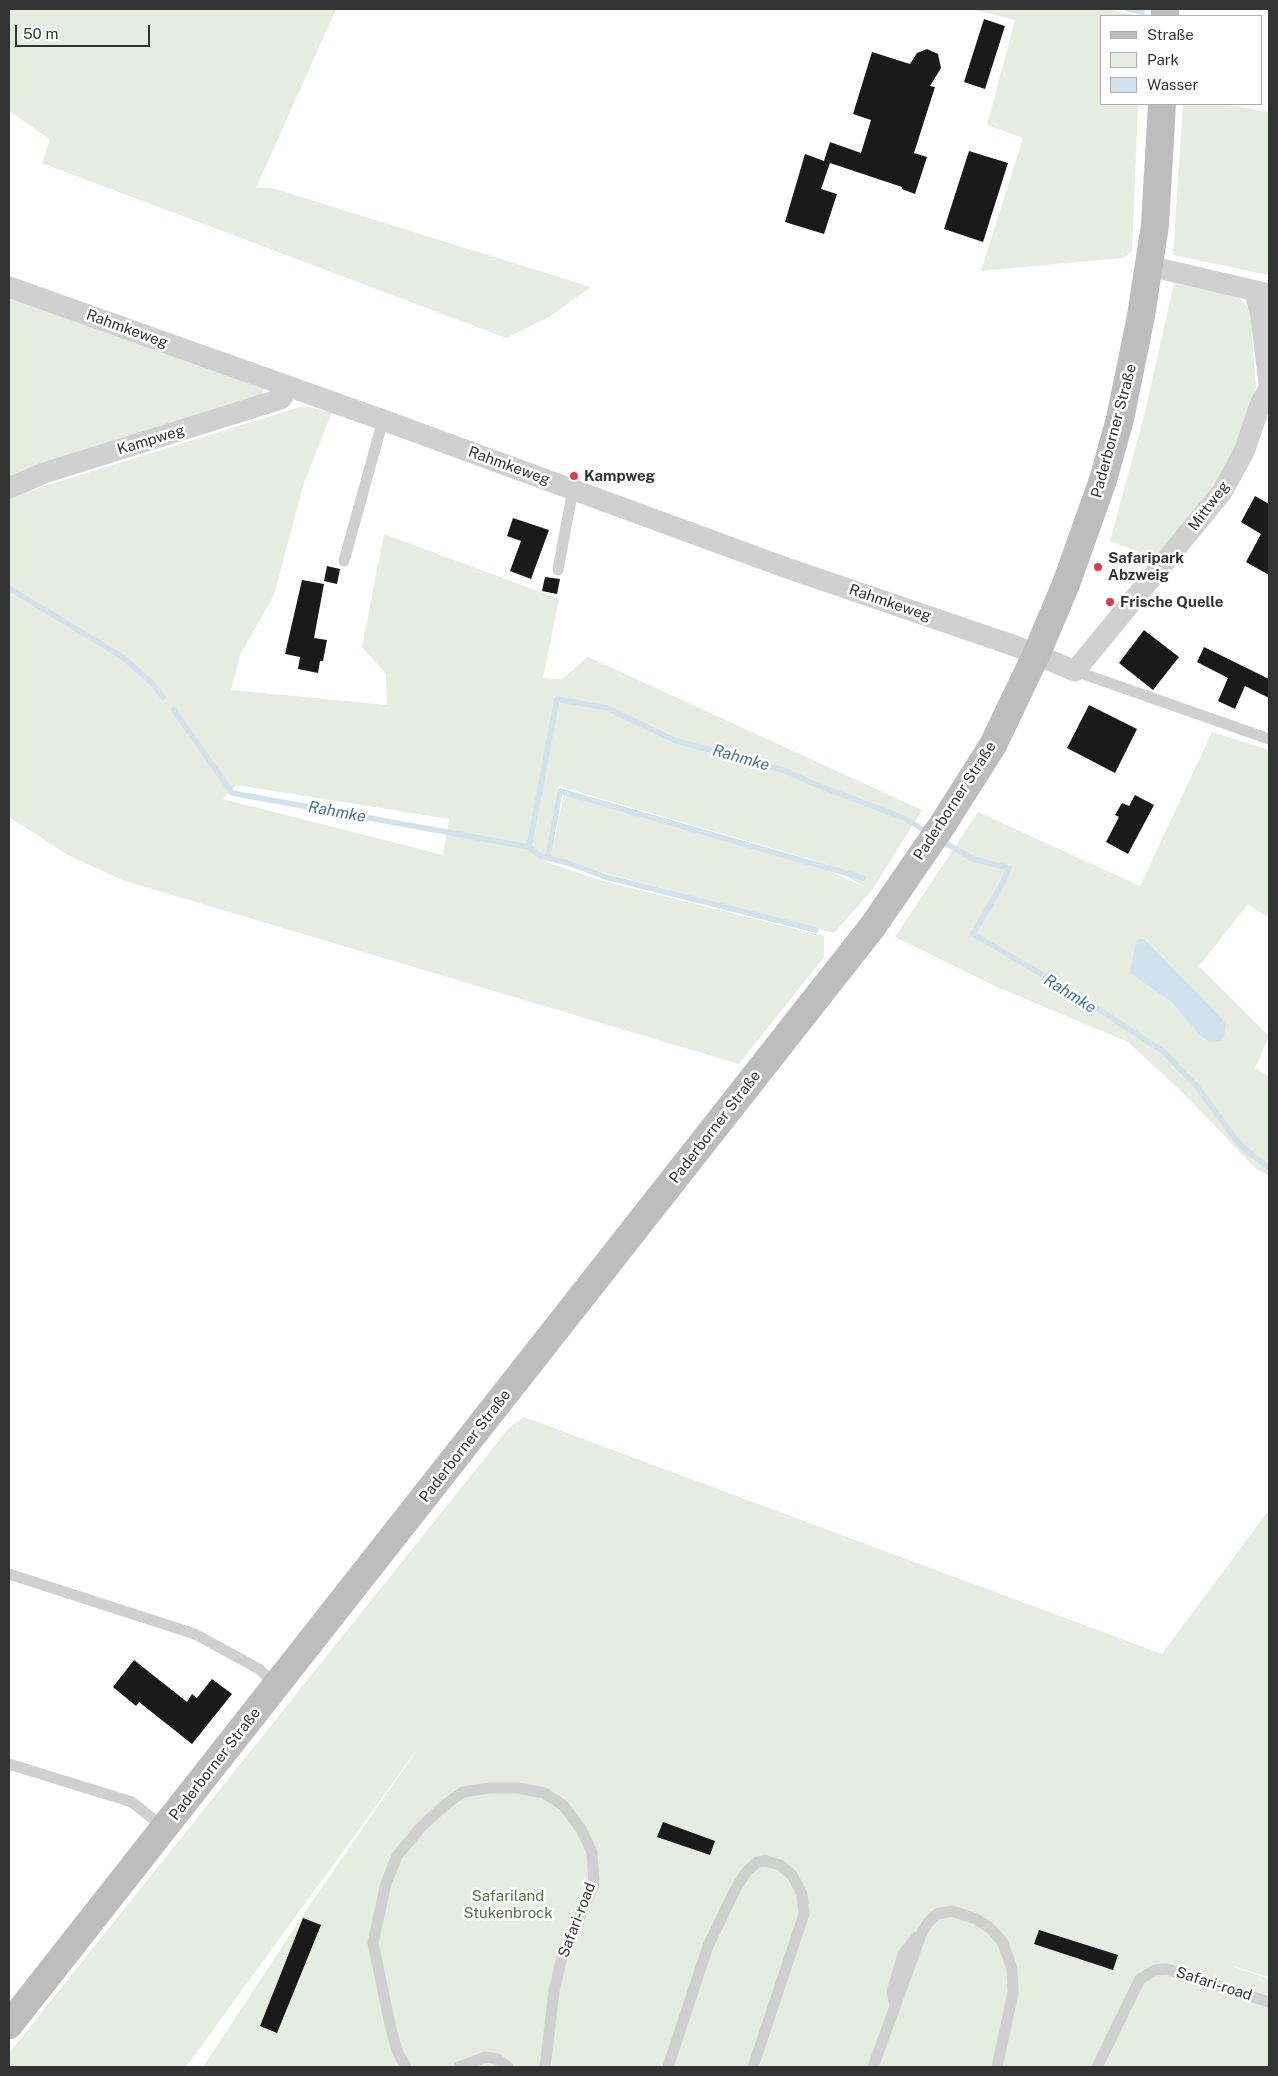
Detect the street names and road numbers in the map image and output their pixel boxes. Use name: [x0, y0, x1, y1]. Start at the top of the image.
street label: Rahmkeweg: [84, 306, 170, 352]
street label: Paderborner Straße: [1087, 362, 1141, 500]
street label: Kampweg: [115, 421, 187, 459]
street label: Rahmkeweg: [466, 443, 552, 489]
street label: Mittweg: [1185, 478, 1233, 534]
street label: Rahmkeweg: [847, 581, 933, 625]
street label: Paderborner Straße: [910, 738, 1000, 864]
street label: Paderborner Straße: [665, 1067, 765, 1187]
street label: Paderborner Straße: [415, 1386, 515, 1506]
street label: Paderborner Straße: [165, 1704, 265, 1824]
street label: Safari-road: [554, 1880, 600, 1960]
street label: Safari-road: [1174, 1963, 1254, 2005]

